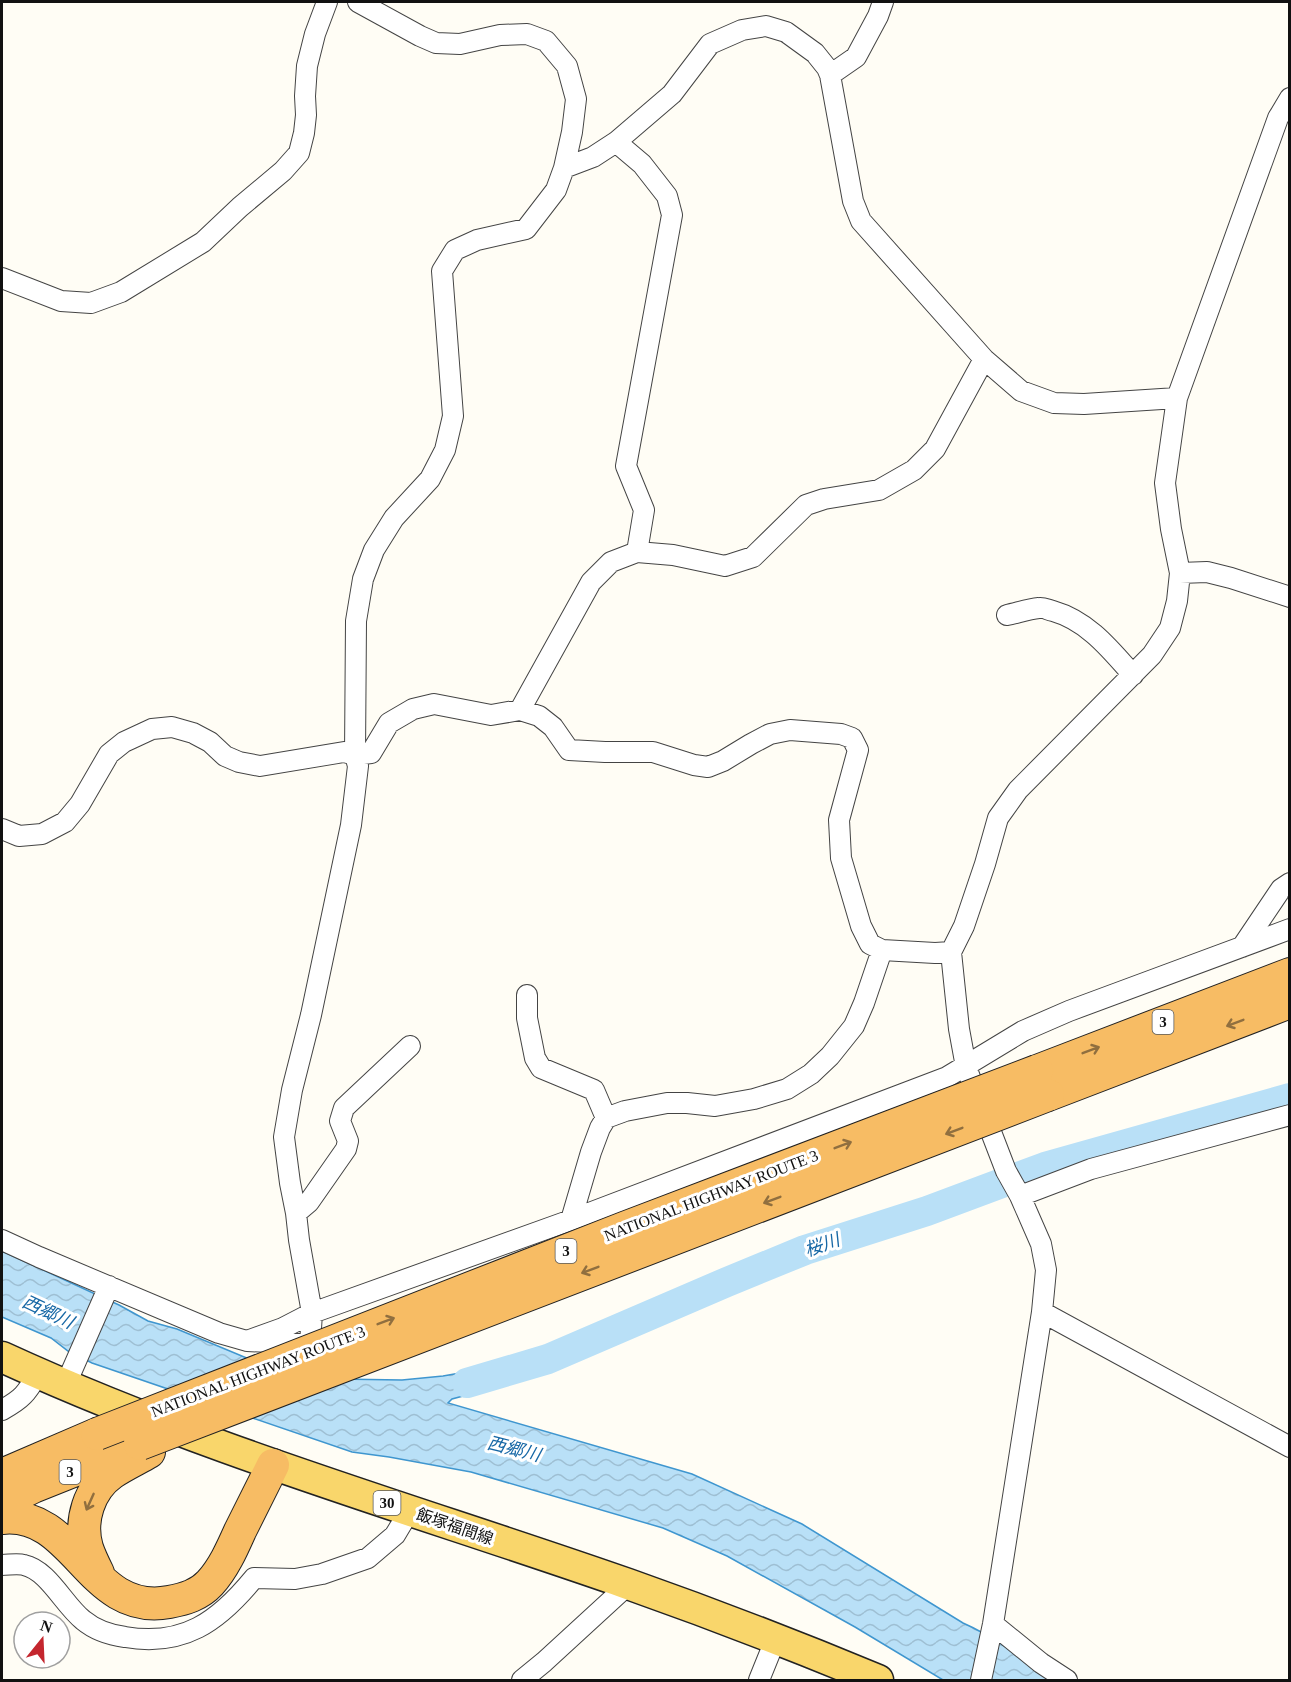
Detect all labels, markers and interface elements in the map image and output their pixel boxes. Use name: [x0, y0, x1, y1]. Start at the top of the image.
road number: 3: [1152, 1010, 1174, 1034]
one-way arrow: [1226, 1018, 1245, 1029]
one-way arrow: [1082, 1044, 1100, 1055]
one-way arrow: [945, 1126, 964, 1137]
one-way arrow: [833, 1139, 851, 1150]
street label: NATIONAL HIGHWAY ROUTE 3: [602, 1147, 821, 1244]
one-way arrow: [763, 1196, 781, 1207]
water label: 桜川: [802, 1229, 844, 1261]
road number: 3: [556, 1239, 576, 1263]
one-way arrow: [581, 1265, 599, 1276]
water label: 西郷川: [19, 1292, 79, 1333]
one-way arrow: [377, 1315, 395, 1326]
street label: NATIONAL HIGHWAY ROUTE 3: [149, 1323, 368, 1420]
water label: 西郷川: [485, 1433, 545, 1466]
road number: 3: [60, 1460, 80, 1484]
road number: 30: [374, 1491, 400, 1515]
one-way arrow: [84, 1492, 96, 1510]
street label: 飯塚福間線: [414, 1505, 495, 1548]
north arrow: [12, 1610, 72, 1670]
text: N: [38, 1616, 55, 1636]

